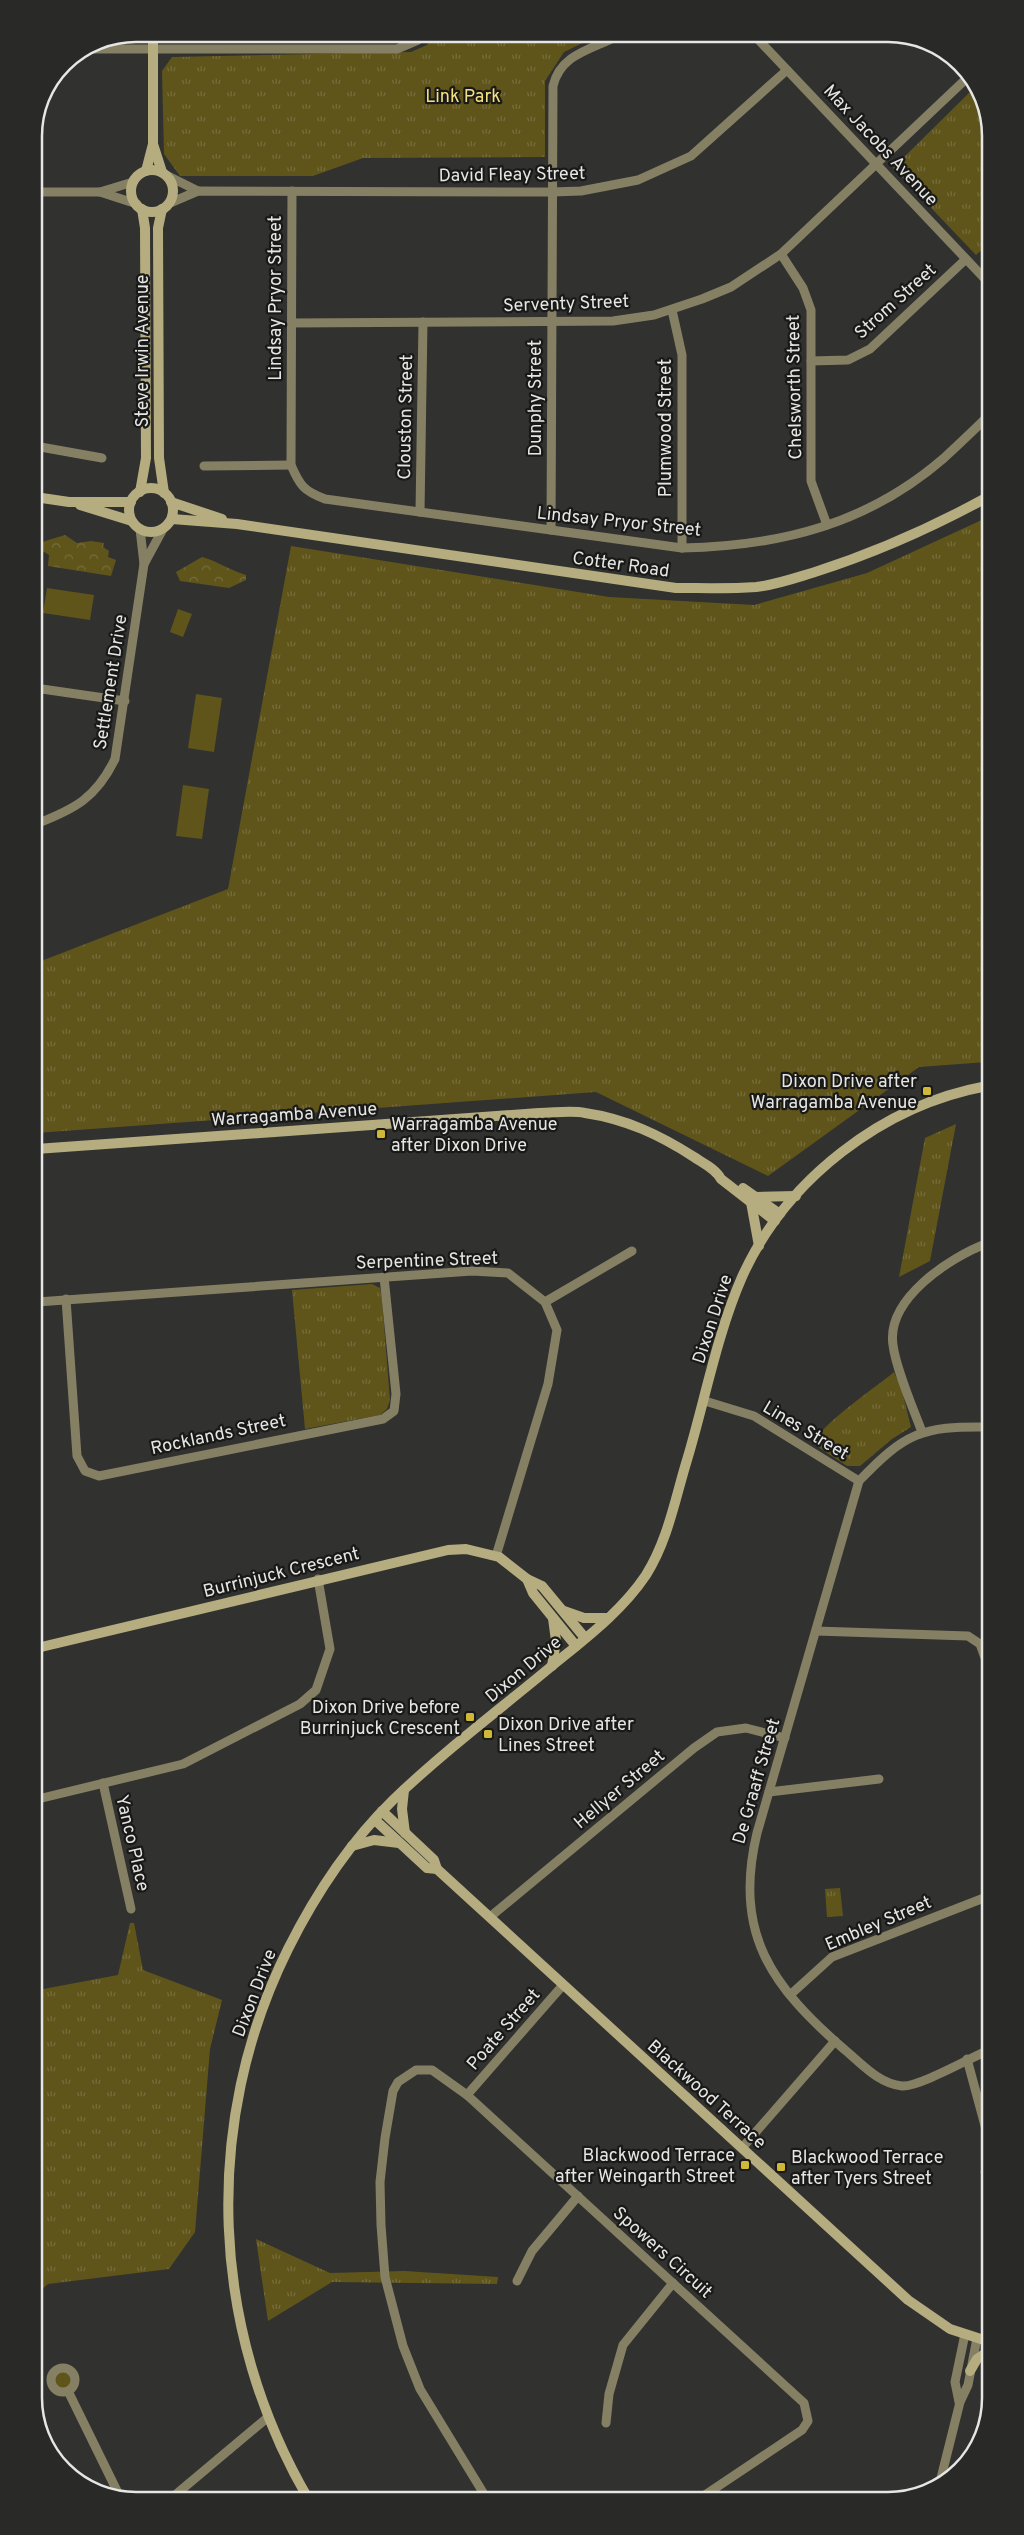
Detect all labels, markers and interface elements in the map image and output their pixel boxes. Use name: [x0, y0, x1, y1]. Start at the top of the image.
street label: Max Jacobs Avenue: [818, 80, 942, 212]
park label: Link Park: [425, 86, 501, 109]
street label: David Fleay Street: [438, 163, 586, 188]
street label: Lindsay Pryor Street: [265, 215, 288, 381]
street label: Strom Street: [850, 259, 942, 345]
street label: Steve Irwin Avenue: [132, 275, 155, 427]
street label: Serventy Street: [503, 291, 629, 318]
street label: Chelsworth Street: [783, 314, 808, 460]
street label: Dunphy Street: [525, 340, 548, 456]
street label: Clouston Street: [394, 354, 419, 480]
street label: Plumwood Street: [655, 359, 678, 497]
street label: Lindsay Pryor Street: [535, 502, 702, 543]
street label: Cotter Road: [571, 547, 671, 584]
street label: Settlement Drive: [89, 613, 134, 751]
place label: Dixon Drive after Warragamba Avenue: [751, 1071, 917, 1115]
marker: Dixon Drive after Warragamba Avenue: [921, 1085, 933, 1097]
street label: Warragamba Avenue: [210, 1098, 378, 1133]
place label: Warragamba Avenue after Dixon Drive: [391, 1114, 557, 1158]
marker: Warragamba Avenue after Dixon Drive: [375, 1128, 387, 1140]
street label: Serpentine Street: [356, 1248, 499, 1275]
street label: Dixon Drive: [688, 1272, 739, 1367]
street label: Lines Street: [758, 1397, 853, 1466]
street label: Rocklands Street: [149, 1410, 288, 1461]
street label: Burrinjuck Crescent: [201, 1543, 362, 1604]
street label: Dixon Drive: [481, 1632, 567, 1709]
place label: Dixon Drive before Burrinjuck Crescent: [300, 1697, 460, 1741]
marker: Dixon Drive before Burrinjuck Crescent: [464, 1711, 476, 1723]
place label: Dixon Drive after Lines Street: [498, 1714, 634, 1758]
street label: De Graaff Street: [728, 1716, 786, 1847]
marker: Dixon Drive after Lines Street: [482, 1728, 494, 1740]
street label: Hellyer Street: [570, 1745, 670, 1835]
street label: Yanco Place: [109, 1793, 154, 1894]
street label: Embley Street: [822, 1892, 935, 1957]
street label: Dixon Drive: [228, 1946, 283, 2041]
street label: Poate Street: [462, 1984, 546, 2076]
street label: Blackwood Terrace: [642, 2036, 770, 2155]
place label: Blackwood Terrace after Weingarth Street: [555, 2145, 735, 2189]
place label: Blackwood Terrace after Tyers Street: [791, 2147, 943, 2191]
marker: Blackwood Terrace after Weingarth Street: [739, 2159, 751, 2171]
marker: Blackwood Terrace after Tyers Street: [775, 2161, 787, 2173]
street label: Spowers Circuit: [607, 2202, 717, 2304]

